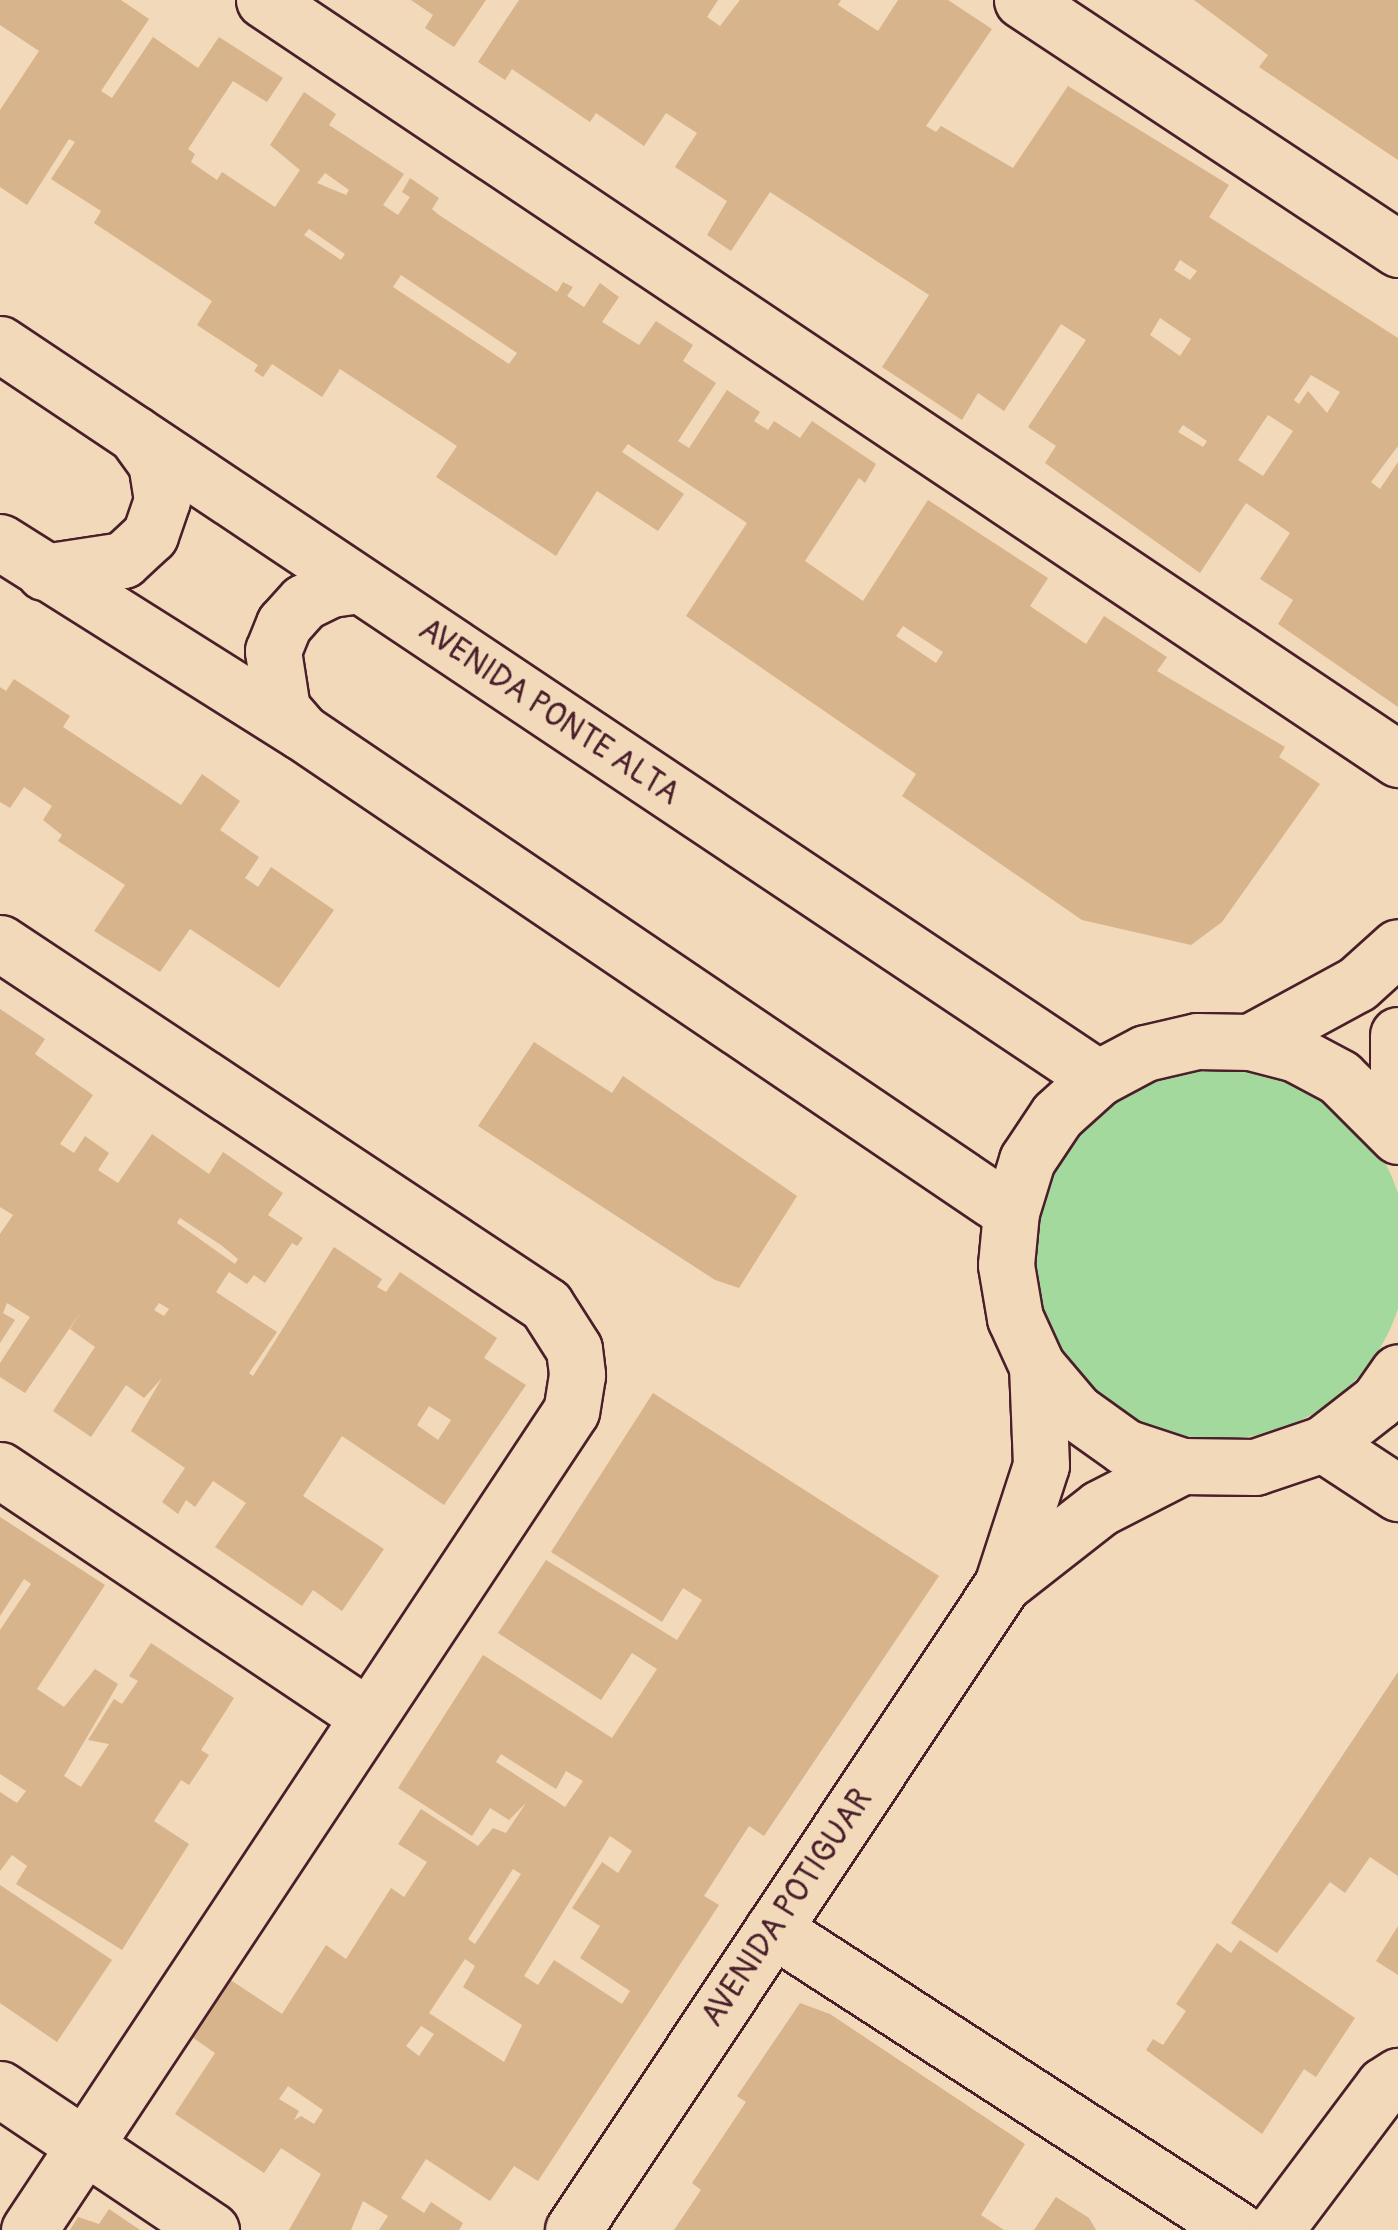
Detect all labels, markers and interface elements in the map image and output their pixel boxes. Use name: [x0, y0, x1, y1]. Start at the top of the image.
street label: AVENIDA PONTE ALTA: [411, 610, 687, 814]
street label: AVENIDA POTIGUAR: [693, 1782, 881, 2034]

